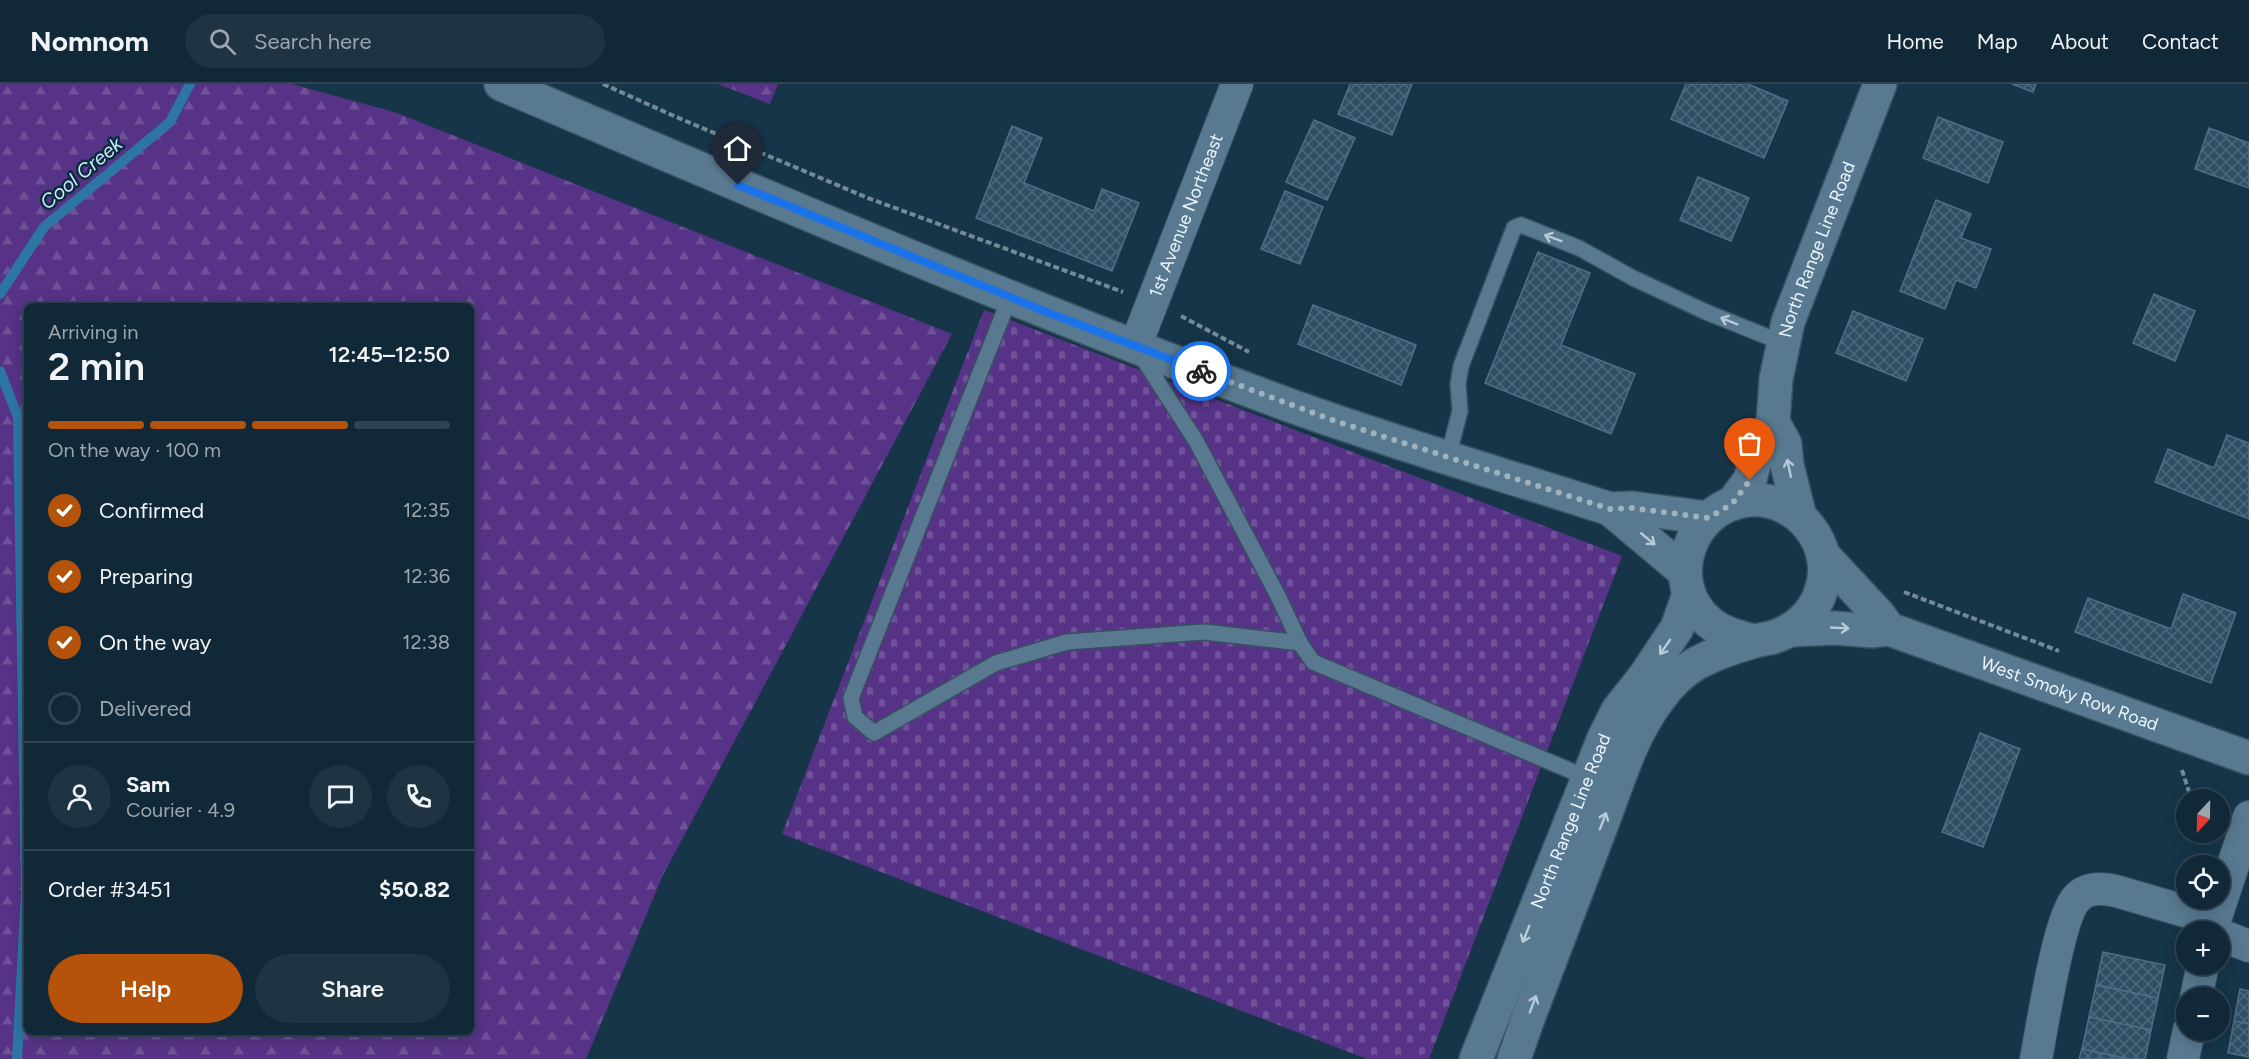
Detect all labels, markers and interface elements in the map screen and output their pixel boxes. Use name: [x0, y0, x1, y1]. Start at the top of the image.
search box: [185, 14, 605, 68]
text: Nomnom: [30, 24, 149, 58]
icon: search: [206, 25, 239, 58]
text: Search here: [254, 28, 371, 55]
text: Home: [1887, 29, 1944, 54]
text: Map: [1977, 29, 2018, 54]
text: About: [2051, 29, 2109, 54]
text: Contact: [2142, 29, 2219, 54]
pin: [712, 123, 763, 185]
street label: 1st Avenue Northeast: [1144, 130, 1228, 301]
water label: Cool Creek: [35, 131, 128, 214]
icon: home: [721, 132, 754, 165]
street label: North Range Line Road: [1774, 159, 1860, 339]
one-way arrow: [1544, 232, 1563, 243]
one-way arrow: [1720, 315, 1739, 326]
text: Arriving in: [48, 320, 138, 344]
text: 12:45–12:50: [328, 341, 450, 368]
courier: [1171, 341, 1231, 401]
text: 2 min: [48, 343, 145, 390]
icon: bike: [1185, 355, 1218, 388]
pin: [1724, 418, 1775, 480]
icon: bag: [1733, 427, 1766, 460]
text: On the way · 100 m: [48, 438, 221, 462]
one-way arrow: [1783, 459, 1794, 479]
icon: check: [48, 494, 81, 527]
text: Confirmed: [99, 497, 204, 524]
text: 12:35: [403, 498, 450, 522]
one-way arrow: [1640, 533, 1656, 546]
icon: check: [48, 560, 81, 593]
text: Preparing: [99, 563, 193, 590]
text: 12:36: [403, 564, 450, 588]
one-way arrow: [1829, 623, 1849, 634]
icon: check: [48, 626, 81, 659]
text: On the way: [99, 629, 211, 656]
text: 12:38: [402, 630, 450, 654]
one-way arrow: [1659, 638, 1671, 655]
street label: West Smoky Row Road: [1978, 652, 2161, 736]
text: Delivered: [99, 695, 192, 722]
street label: North Range Line Road: [1526, 730, 1616, 912]
button: person: [48, 765, 111, 828]
button: chat: [309, 765, 372, 828]
button: phone: [387, 765, 450, 828]
text: Sam: [126, 771, 170, 798]
north arrow: [2176, 789, 2230, 843]
map controls: [2176, 789, 2230, 1041]
text: Courier · 4.9: [126, 798, 235, 822]
one-way arrow: [1598, 813, 1609, 831]
button: locate: [2176, 855, 2230, 909]
text: Order #3451: [48, 876, 172, 903]
text: $50.82: [379, 876, 450, 903]
button: +: [2176, 921, 2230, 975]
one-way arrow: [1520, 924, 1531, 943]
button: Help: [48, 954, 243, 1023]
button: Share: [255, 954, 450, 1023]
button: −: [2176, 987, 2230, 1041]
one-way arrow: [1529, 995, 1540, 1014]

